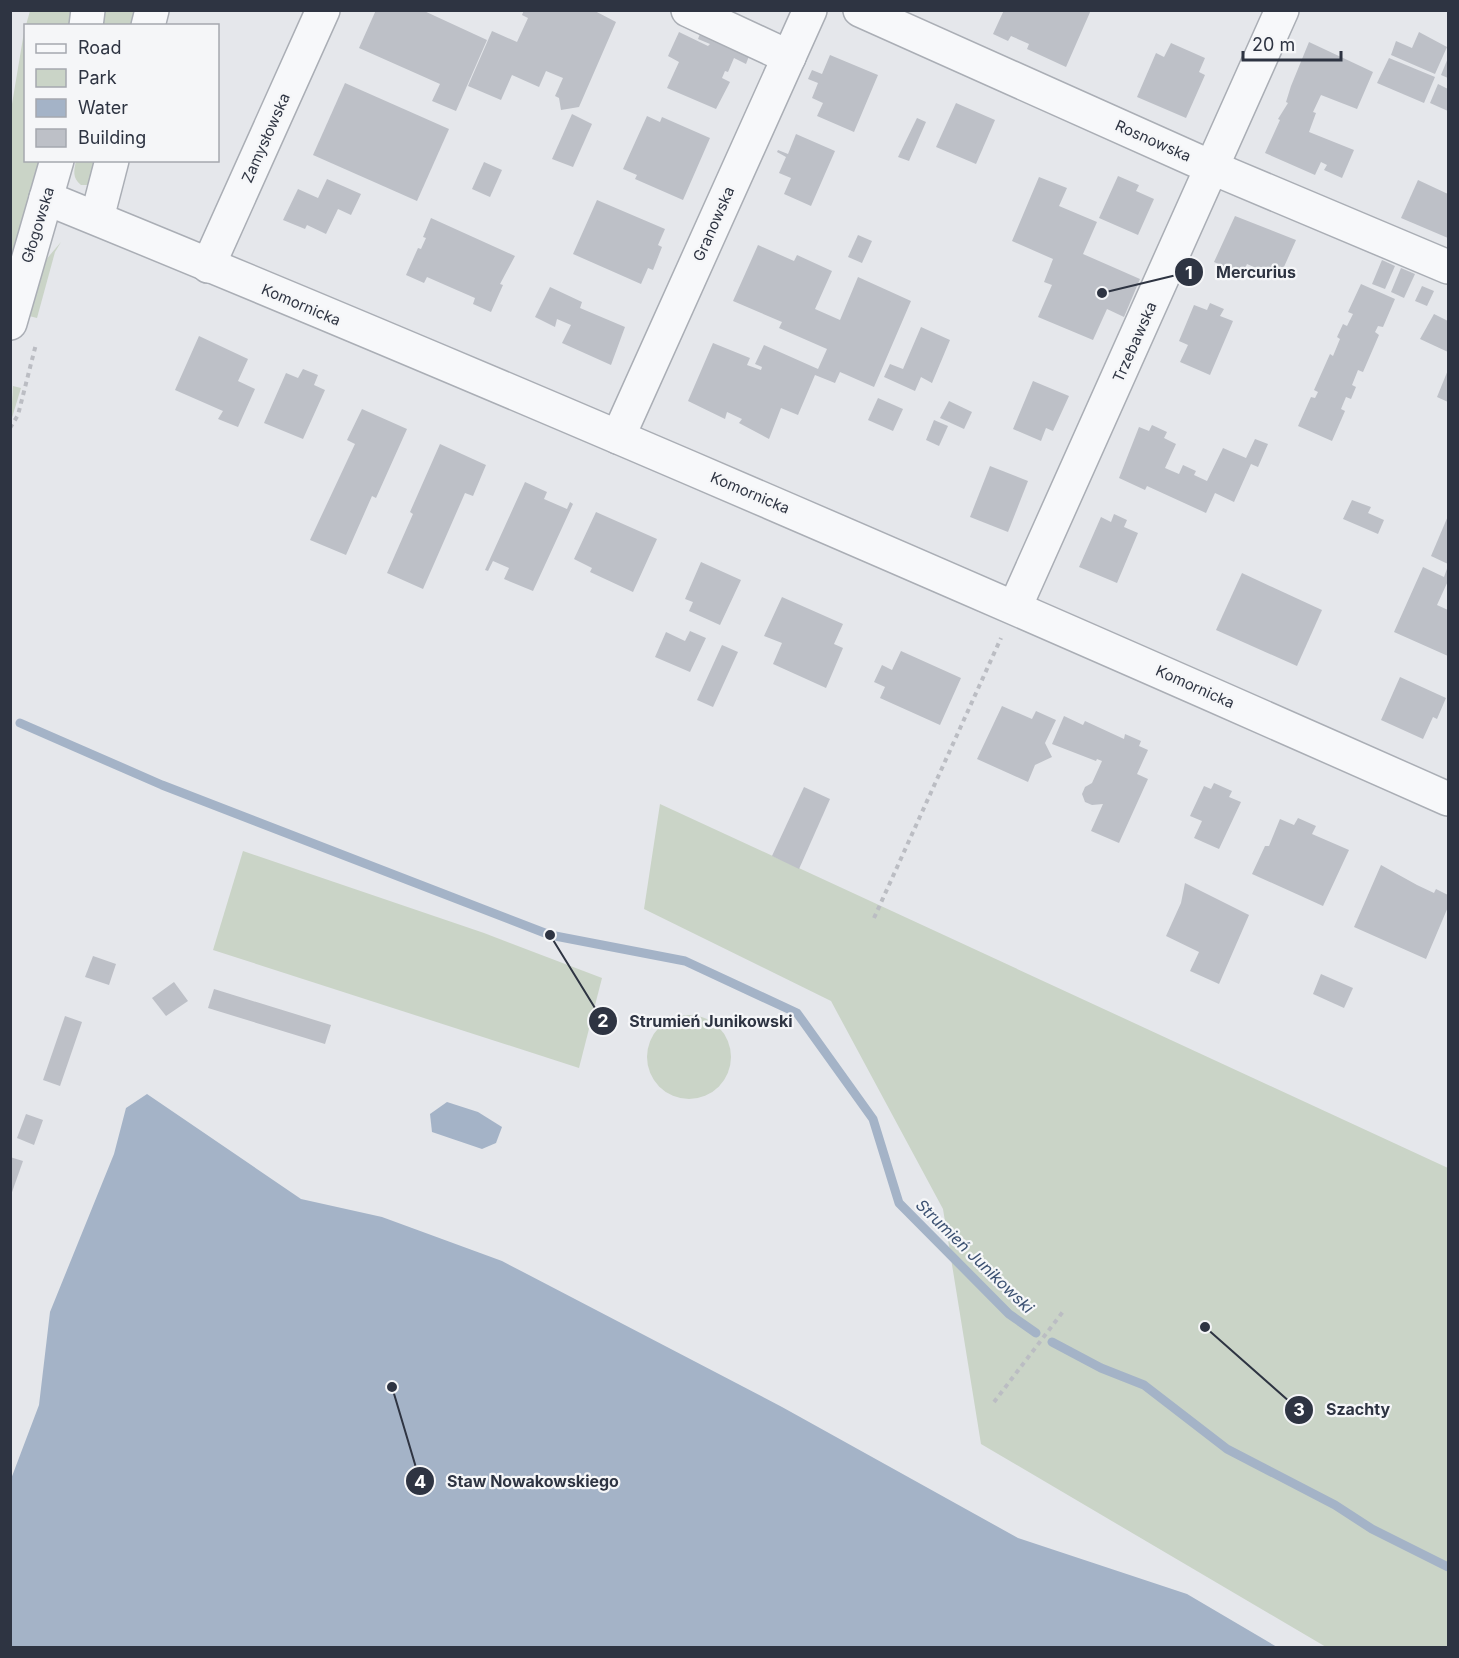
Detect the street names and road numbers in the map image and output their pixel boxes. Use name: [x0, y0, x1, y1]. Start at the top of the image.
street label: Zamysłowska: [237, 90, 294, 186]
street label: Rosnowska: [1112, 115, 1194, 166]
street label: Głogowska: [17, 184, 58, 265]
street label: Granowska: [689, 184, 738, 264]
street label: Komornicka: [259, 279, 344, 330]
street label: Trzebawska: [1108, 299, 1161, 385]
street label: Komornicka: [708, 467, 793, 518]
street label: Komornicka: [1153, 661, 1238, 712]

